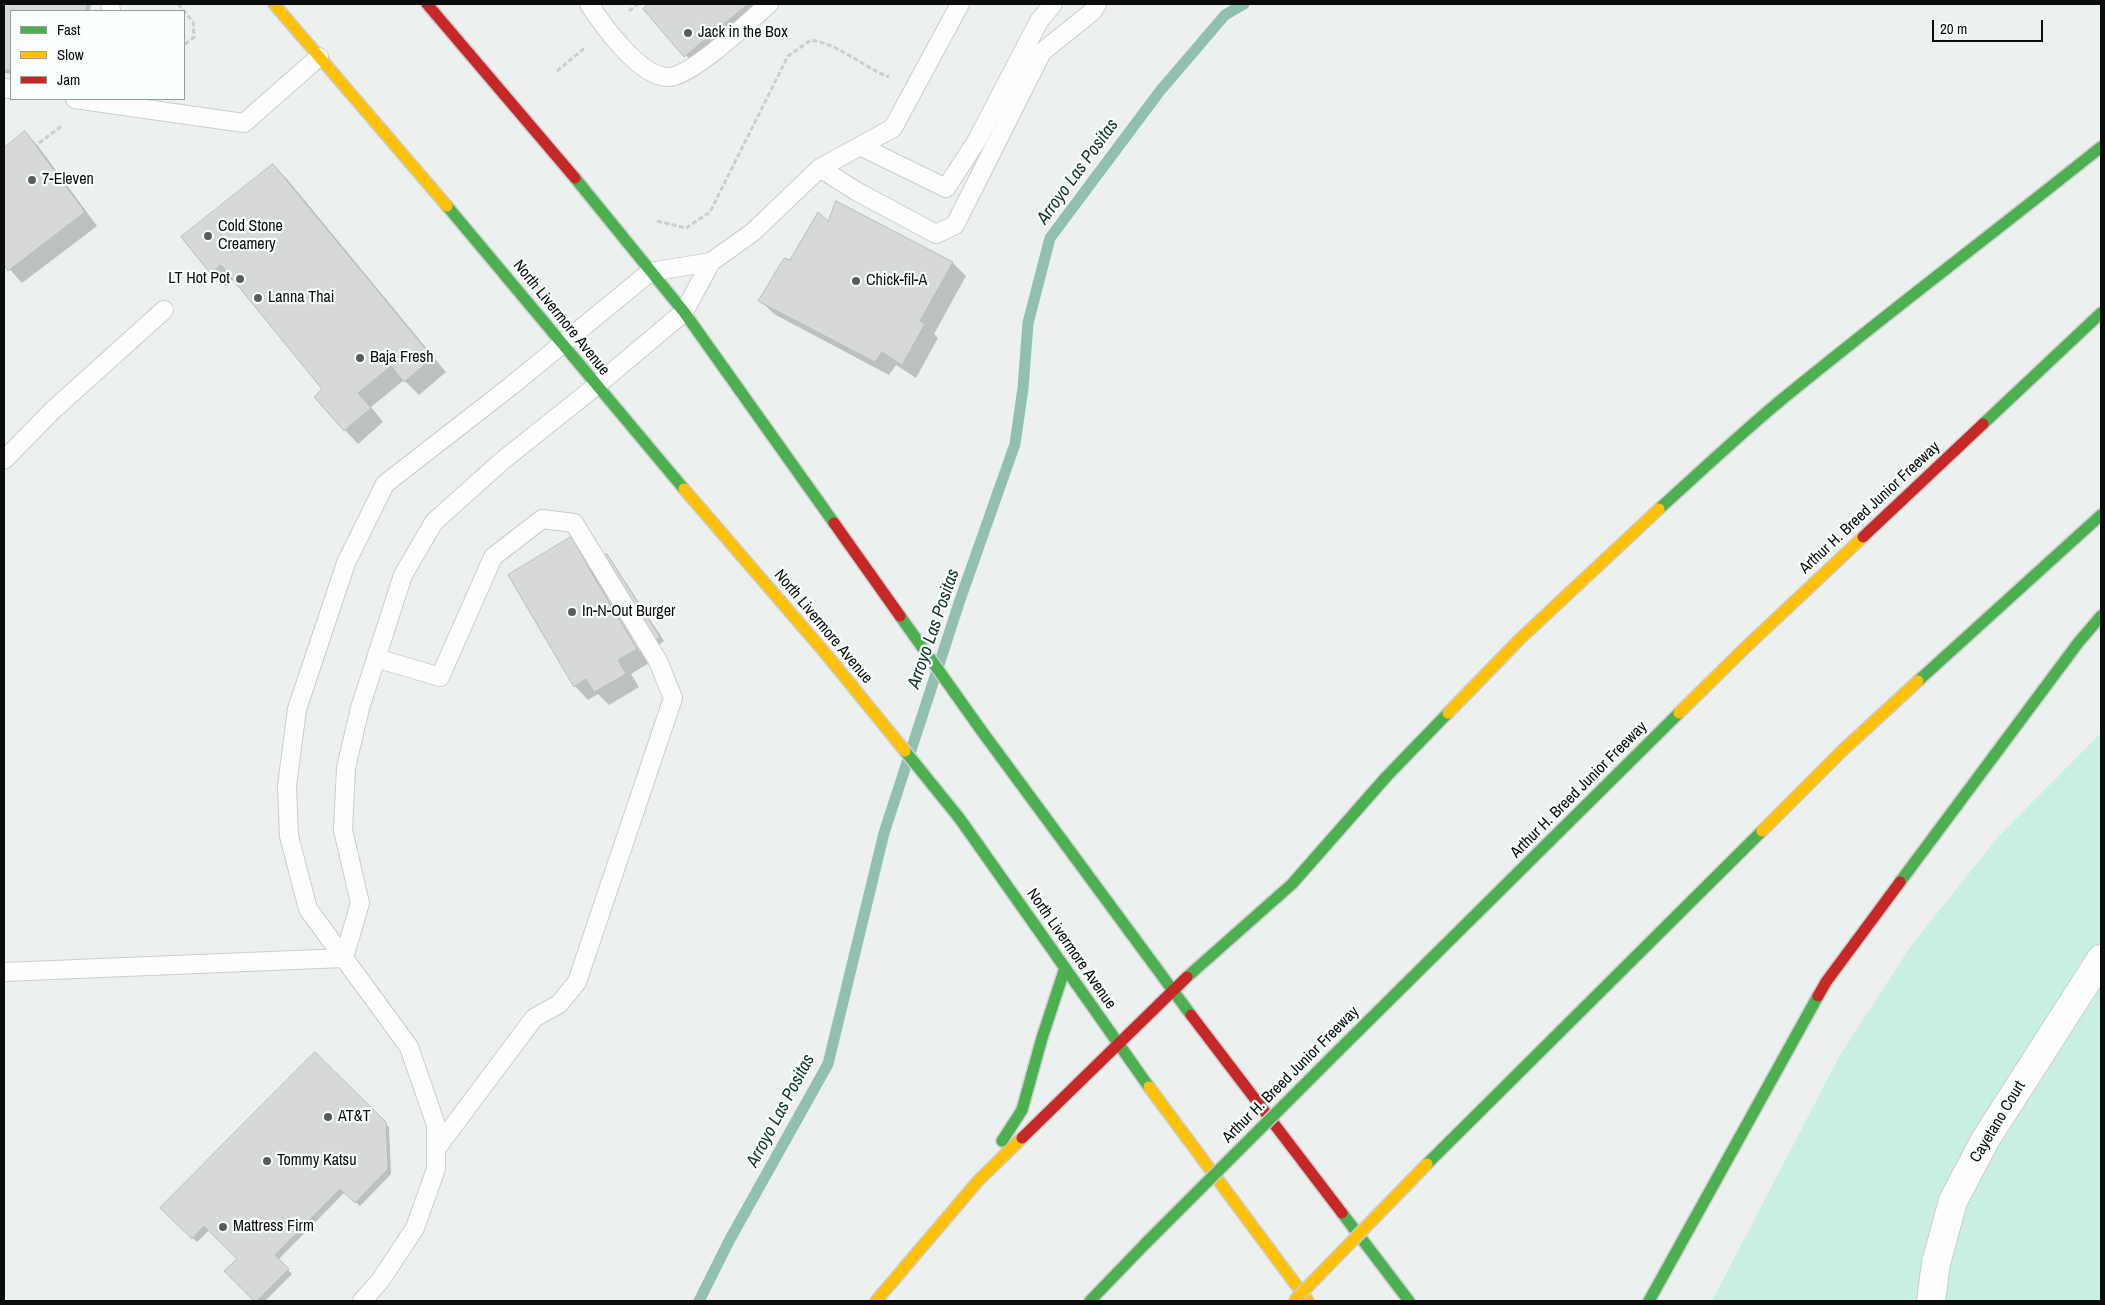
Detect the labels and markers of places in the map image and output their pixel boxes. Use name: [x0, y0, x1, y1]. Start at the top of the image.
place label: Jack in the Box: [698, 23, 788, 43]
marker: Jack in the Box: [682, 27, 694, 39]
place label: 7-Eleven: [42, 170, 94, 190]
marker: 7-Eleven: [26, 174, 38, 186]
place label: Cold Stone Creamery: [218, 217, 283, 255]
marker: Cold Stone Creamery: [202, 230, 214, 242]
place label: LT Hot Pot: [168, 269, 230, 289]
place label: Chick-fil-A: [866, 271, 927, 291]
marker: LT Hot Pot: [234, 273, 246, 285]
marker: Chick-fil-A: [850, 275, 862, 287]
place label: Lanna Thai: [268, 288, 334, 308]
marker: Lanna Thai: [252, 292, 264, 304]
place label: Baja Fresh: [370, 348, 433, 368]
marker: Baja Fresh: [354, 352, 366, 364]
place label: In-N-Out Burger: [582, 602, 675, 622]
marker: In-N-Out Burger: [566, 606, 578, 618]
place label: AT&T: [338, 1107, 371, 1127]
marker: AT&T: [322, 1111, 334, 1123]
place label: Tommy Katsu: [277, 1151, 356, 1171]
marker: Tommy Katsu: [261, 1155, 273, 1167]
place label: Mattress Firm: [233, 1217, 314, 1237]
marker: Mattress Firm: [217, 1221, 229, 1233]

